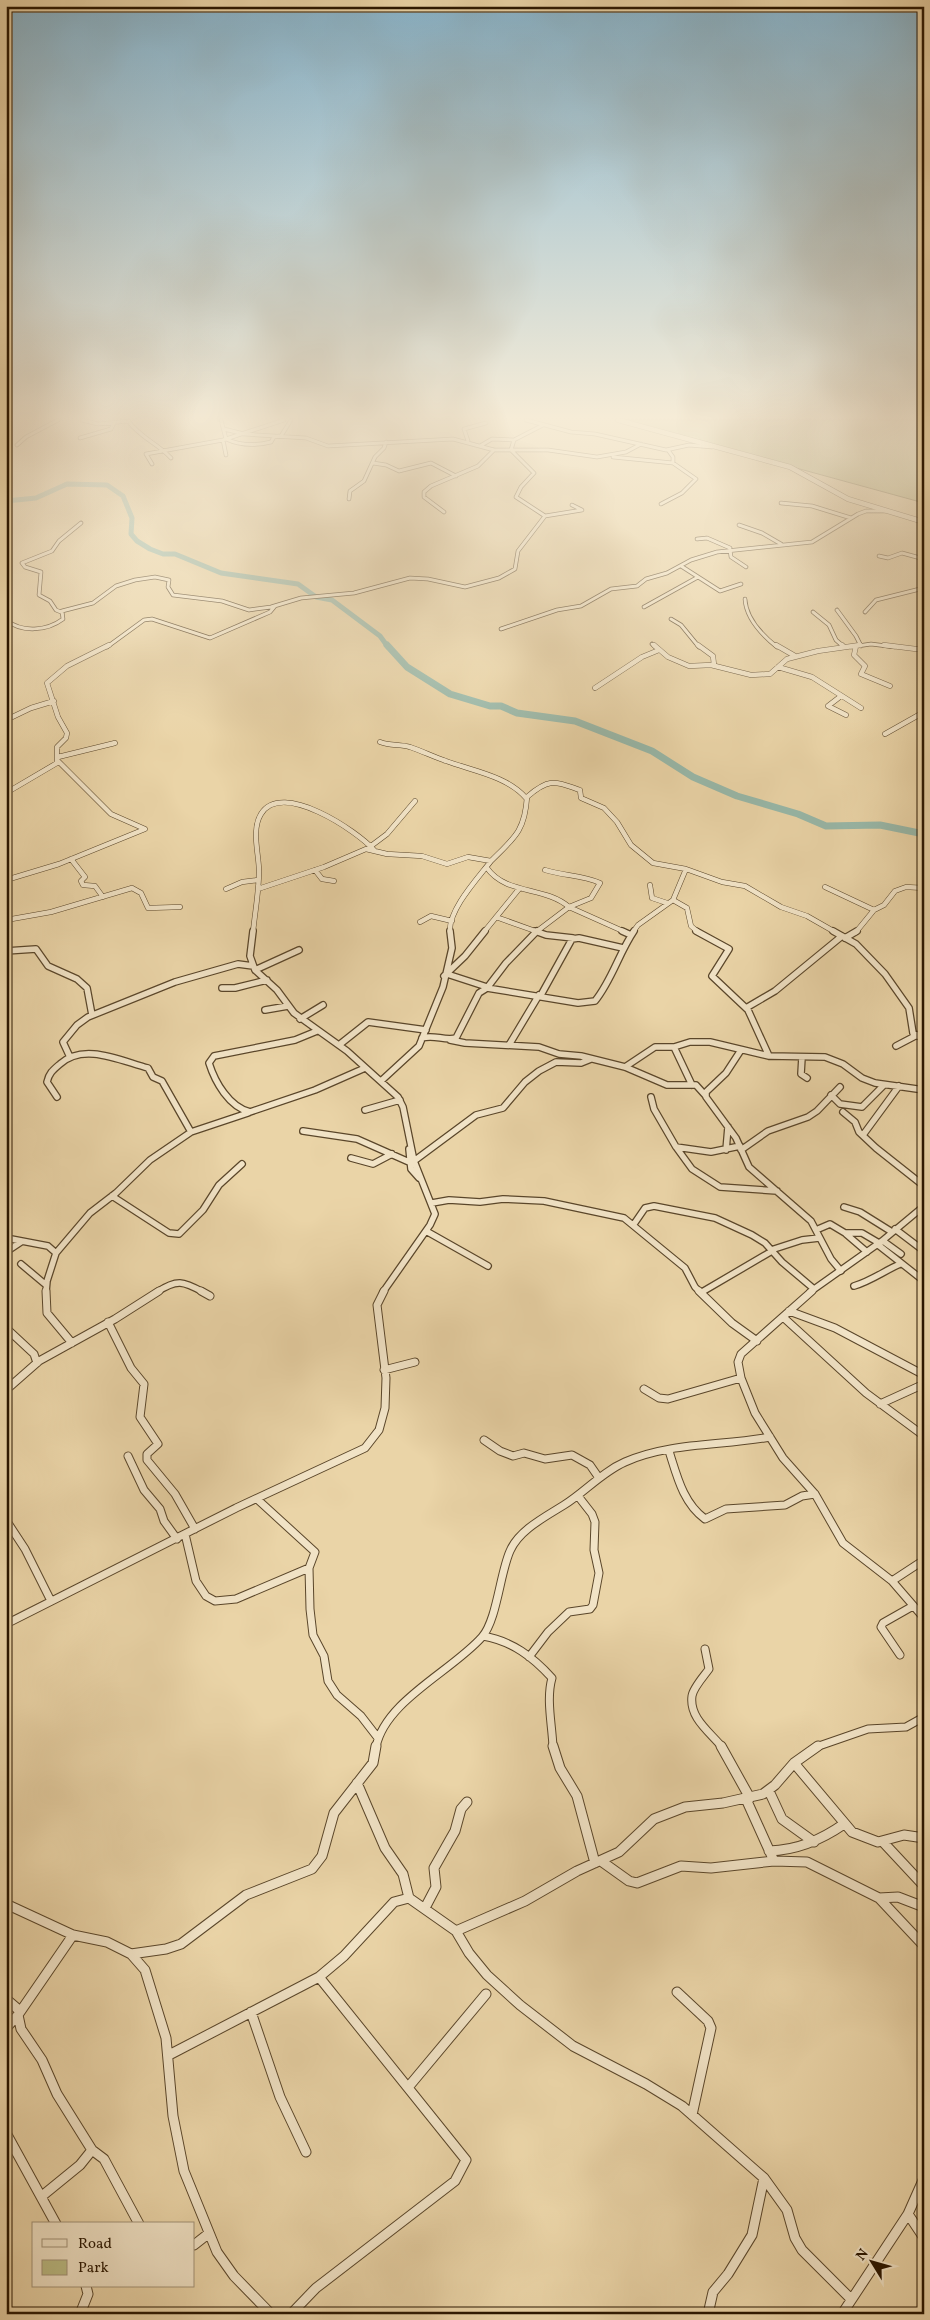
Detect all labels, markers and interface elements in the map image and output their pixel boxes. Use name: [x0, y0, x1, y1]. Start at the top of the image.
legend: [32, 2222, 195, 2288]
text: Road: [78, 2234, 112, 2255]
north arrow: [848, 2238, 898, 2288]
text: N: [852, 2245, 873, 2265]
text: Park: [78, 2258, 109, 2279]

